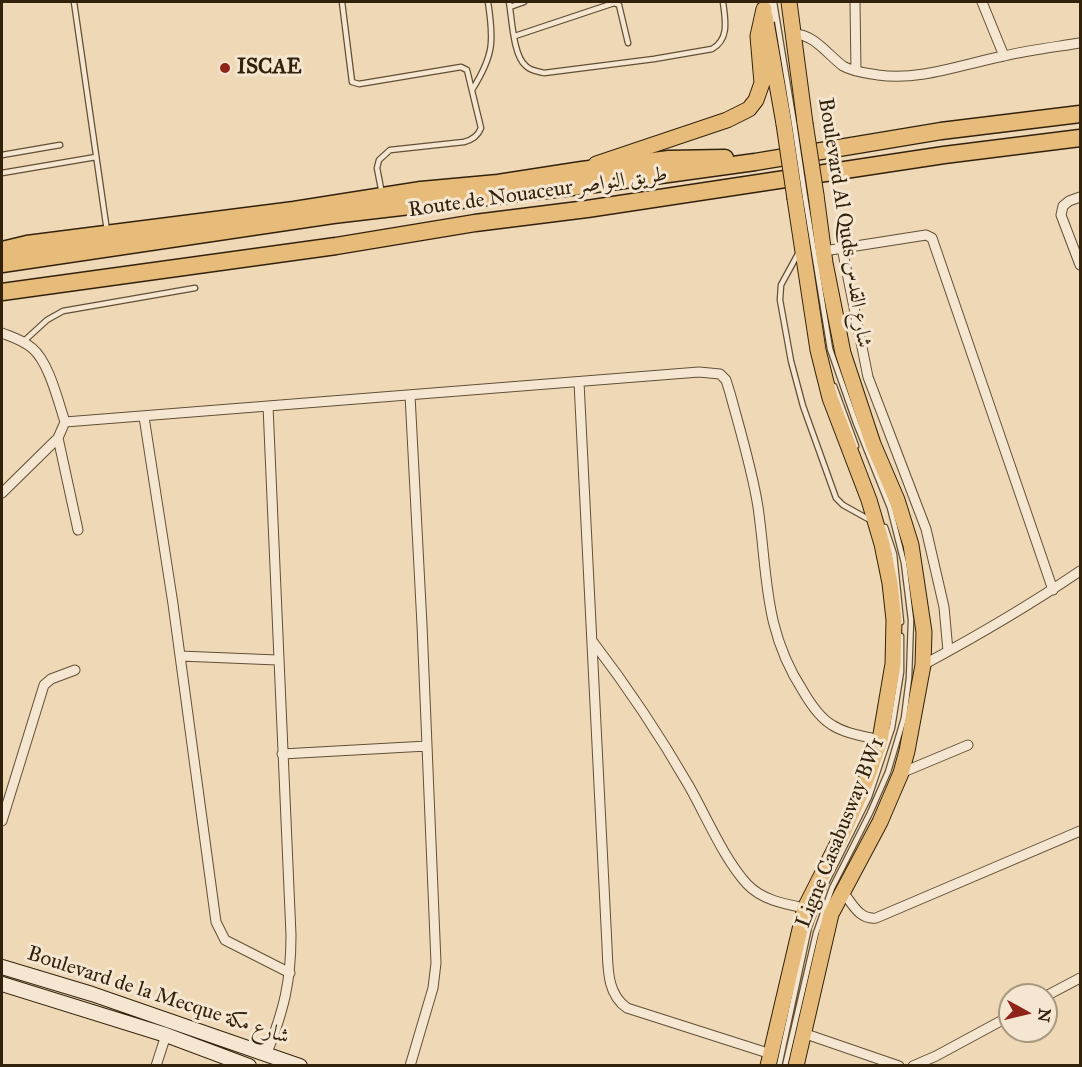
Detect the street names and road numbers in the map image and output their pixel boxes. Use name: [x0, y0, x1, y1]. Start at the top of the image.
street label: Boulevard Al Quds شارع القدس: [812, 96, 876, 350]
street label: Route de Nouaceur طريق النواصر: [407, 162, 669, 224]
street label: Ligne Casabusway BW1: [791, 734, 891, 932]
street label: Boulevard de la Mecque شارع مكة: [24, 942, 292, 1050]

